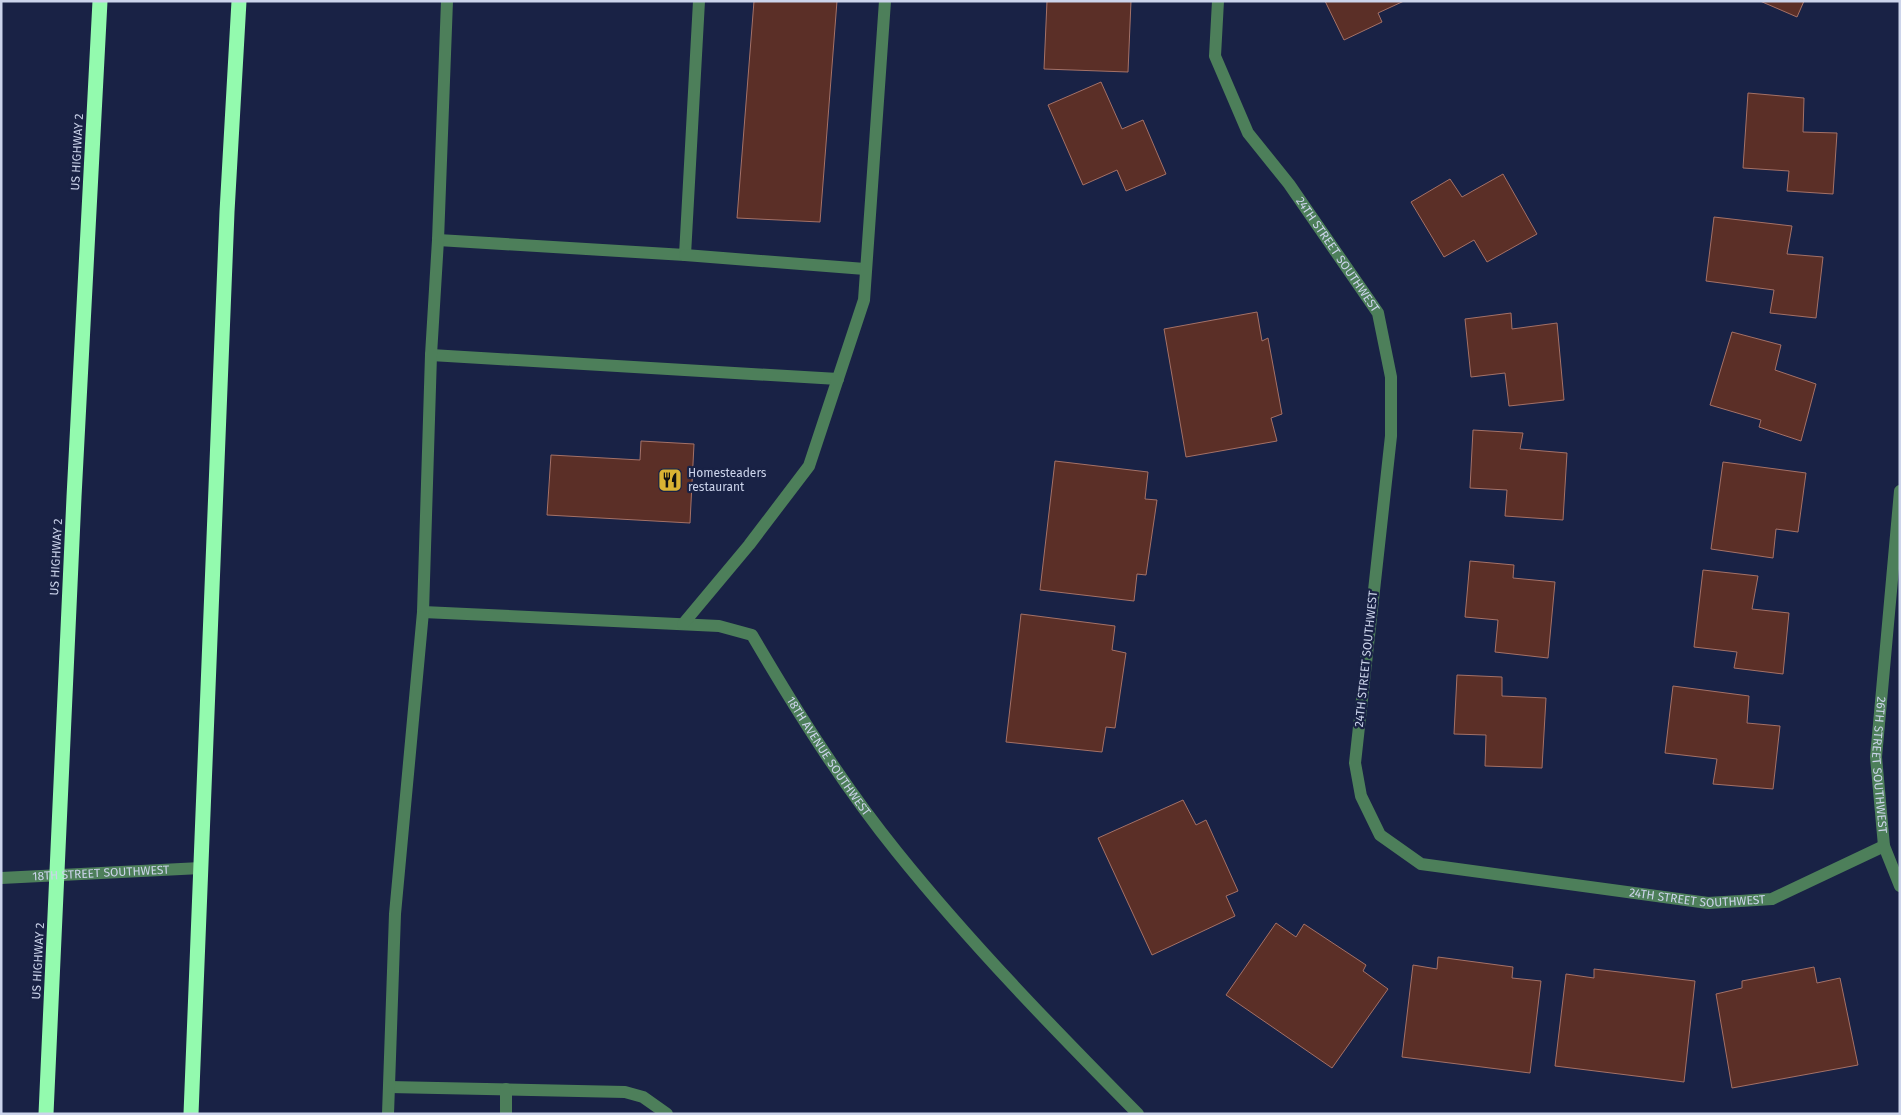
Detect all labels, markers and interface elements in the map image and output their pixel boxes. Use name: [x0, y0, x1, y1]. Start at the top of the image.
street label: US HIGHWAY 2: [68, 113, 86, 191]
street label: 24TH STREET SOUTHWEST: [1293, 194, 1383, 316]
place label: Homesteaders restaurant: [688, 466, 767, 494]
restaurant icon: Homesteaders restaurant: [657, 467, 683, 493]
street label: US HIGHWAY 2: [47, 518, 65, 596]
street label: 24TH STREET SOUTHWEST: [1352, 589, 1380, 728]
street label: 18TH AVENUE SOUTHWEST: [784, 694, 874, 819]
street label: 26TH STREET SOUTHWEST: [1869, 696, 1890, 835]
street label: 18TH STREET SOUTHWEST: [32, 863, 170, 883]
street label: 24TH STREET SOUTHWEST: [1628, 885, 1767, 910]
street label: US HIGHWAY 2: [29, 922, 47, 1000]

